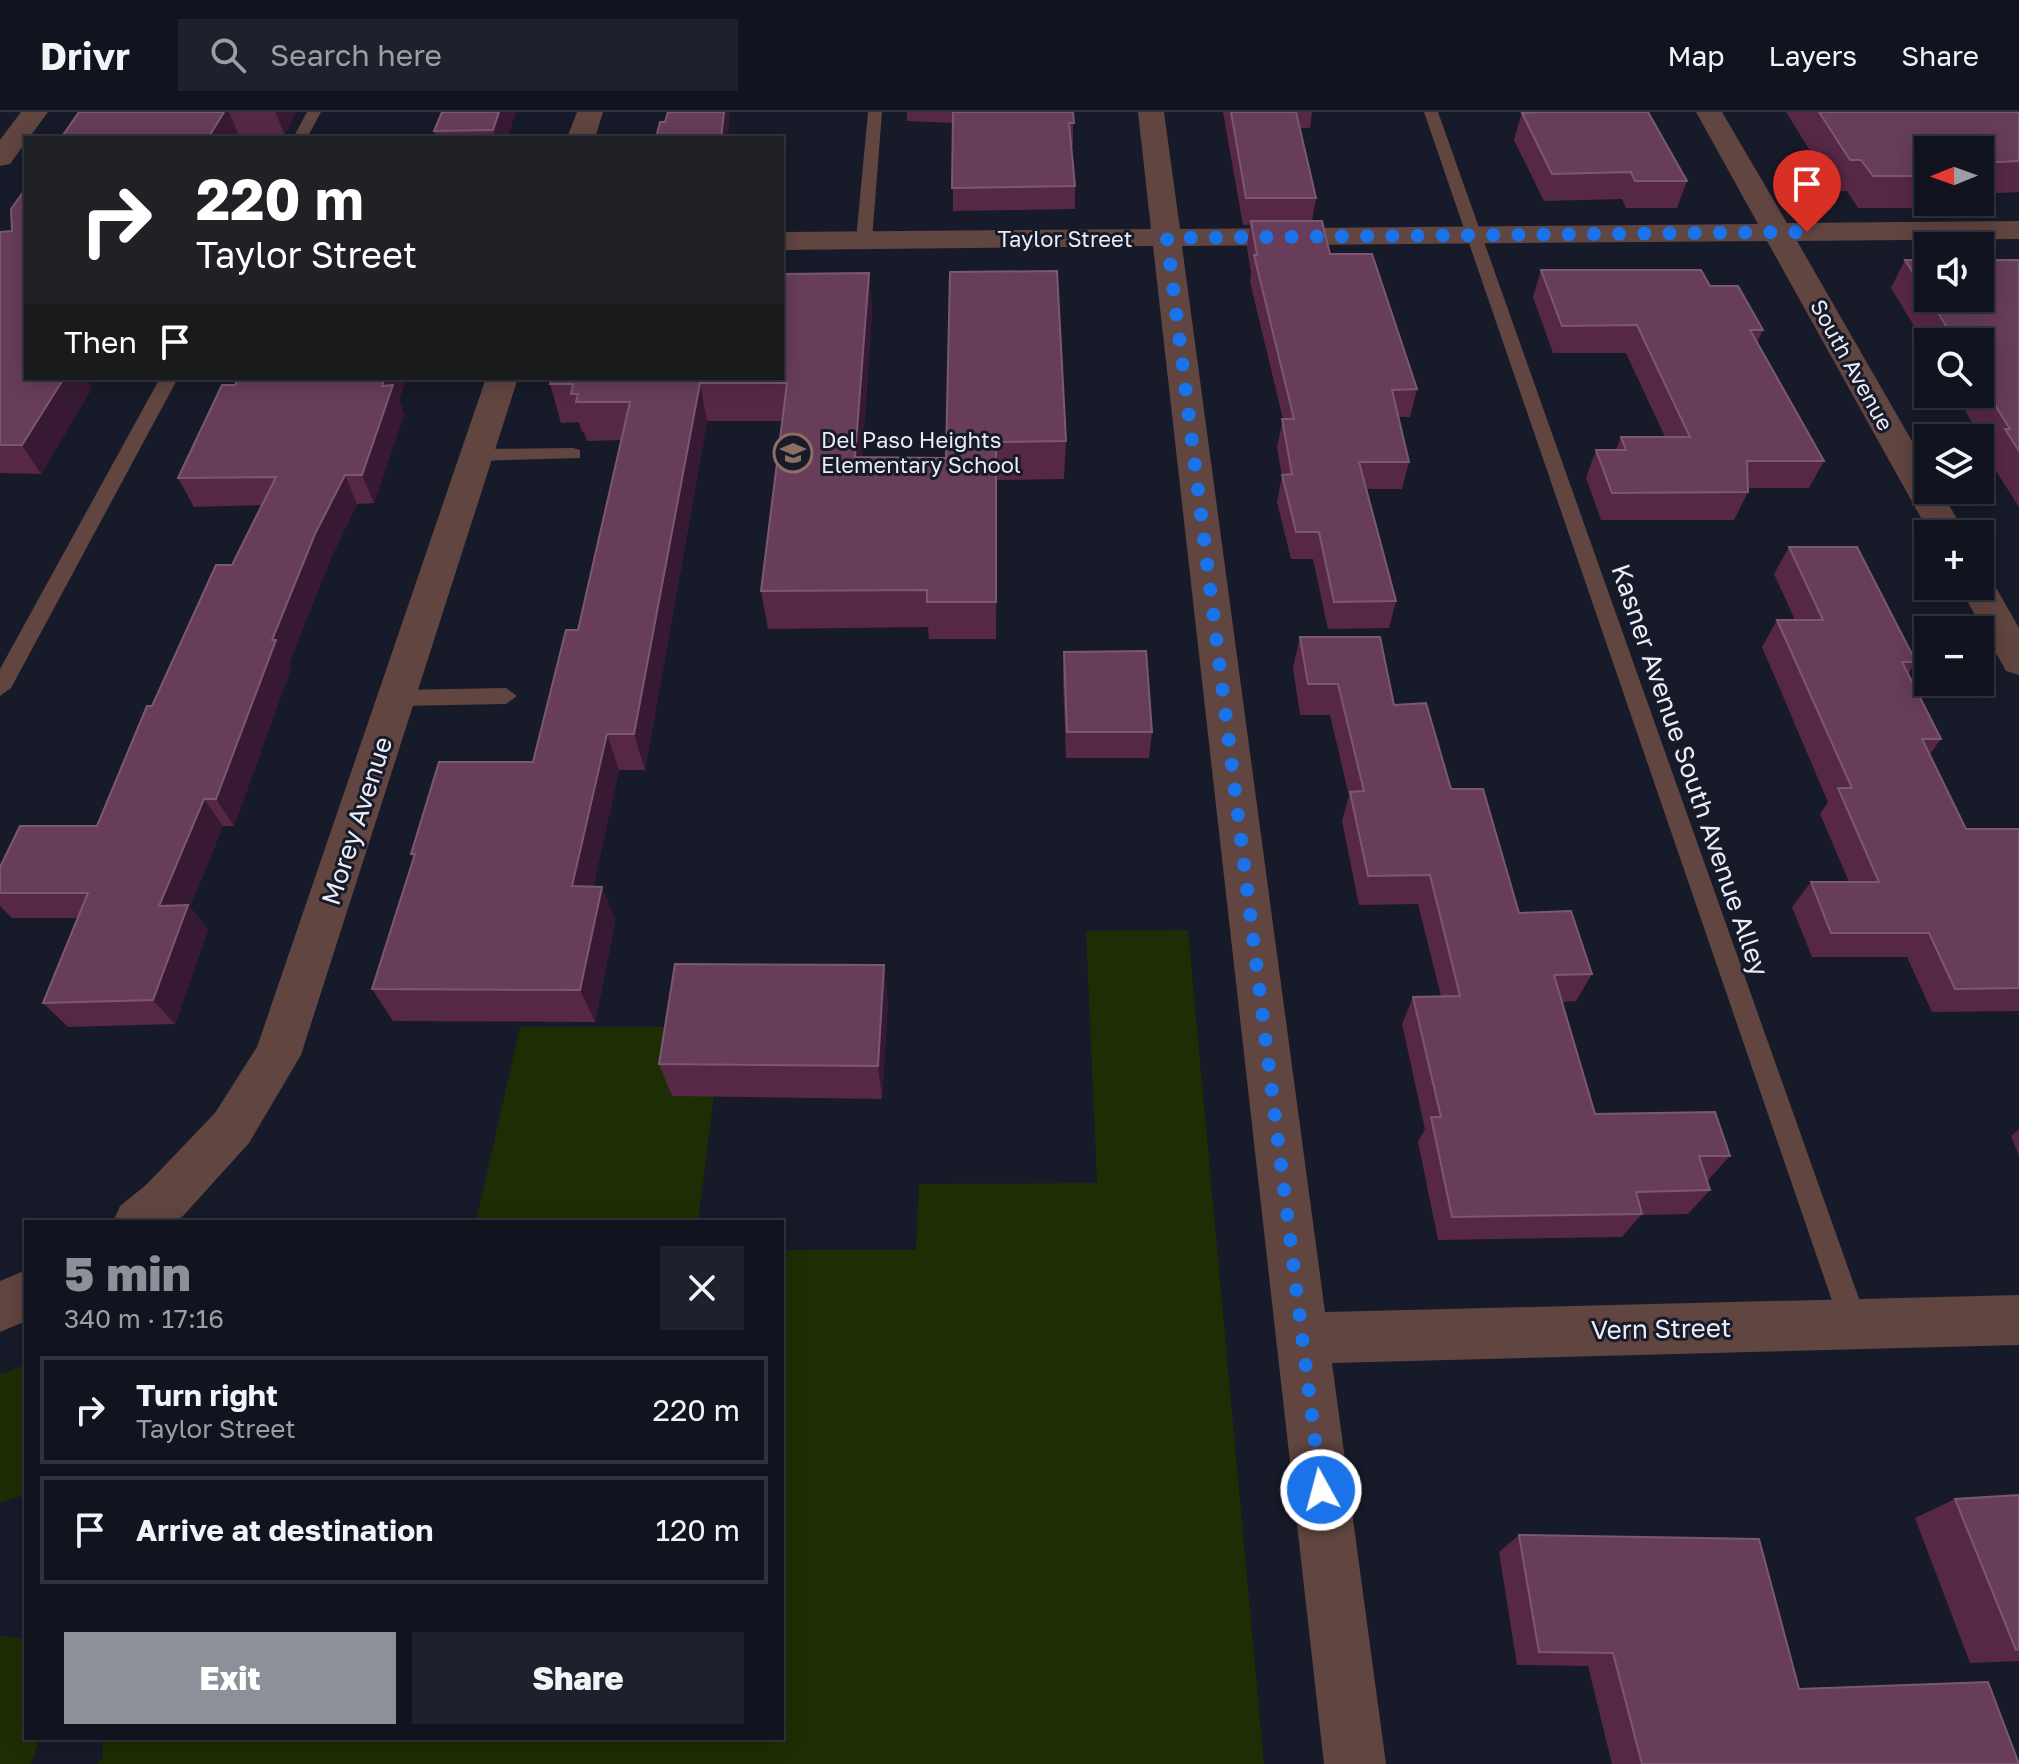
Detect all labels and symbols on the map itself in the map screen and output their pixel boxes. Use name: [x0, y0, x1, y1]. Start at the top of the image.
north arrow: [1914, 136, 1994, 216]
pin: [1773, 150, 1841, 232]
street label: Taylor Street: [997, 225, 1133, 252]
street label: South Avenue: [1805, 294, 1900, 435]
place label: Del Paso Heights Elementary School: [821, 426, 1021, 478]
school or university icon: Del Paso Heights Elementary School: [772, 432, 814, 474]
street label: Kasner Avenue South Avenue Alley: [1605, 560, 1776, 980]
street label: Morey Avenue: [315, 733, 398, 909]
street label: Vern Street: [1590, 1312, 1732, 1345]
position arrow: [1279, 1448, 1363, 1532]

